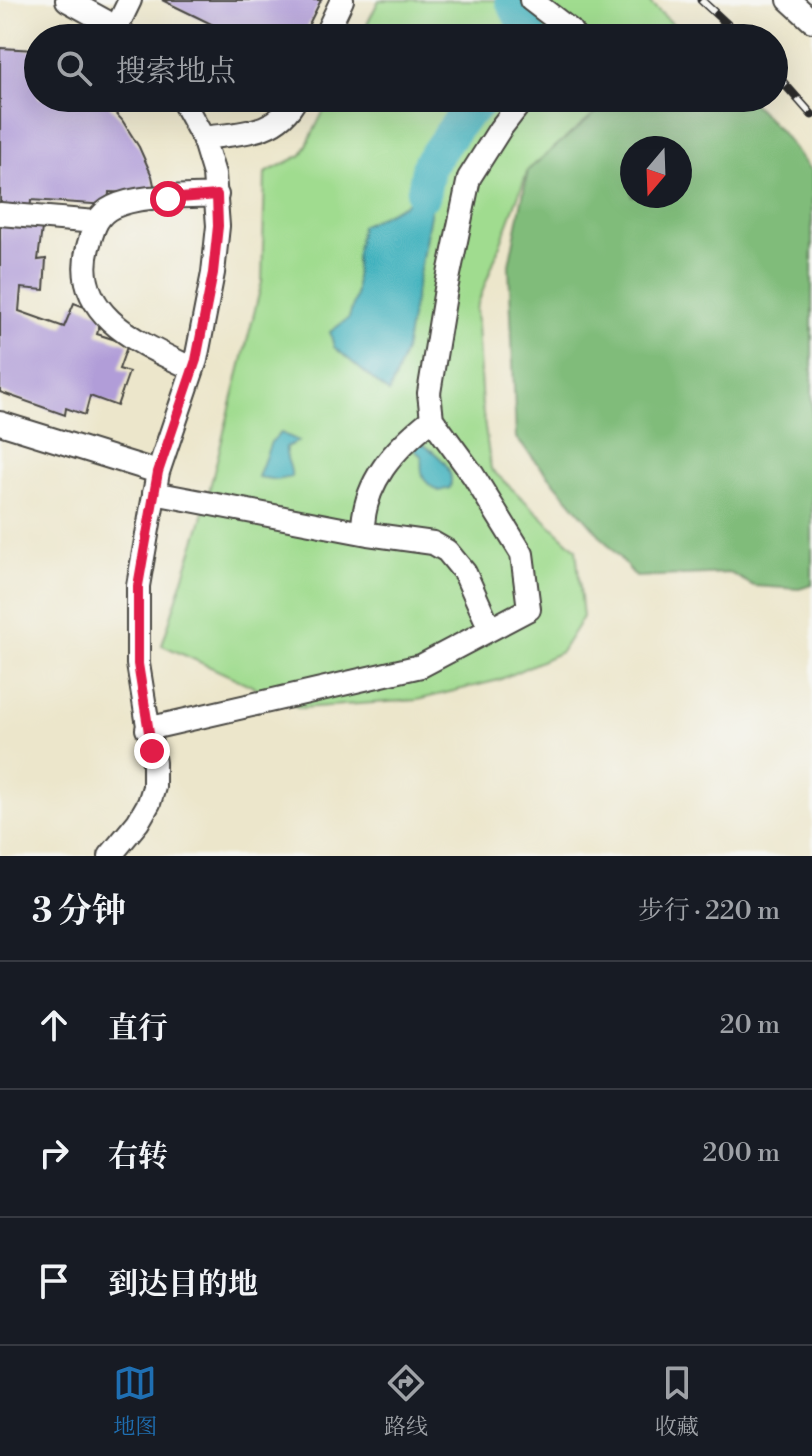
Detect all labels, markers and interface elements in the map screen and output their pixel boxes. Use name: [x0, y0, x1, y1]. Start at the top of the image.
search box: [24, 24, 788, 112]
icon: search: [52, 46, 96, 90]
text: 搜索地点: [116, 53, 236, 91]
north arrow: [620, 136, 692, 208]
route start: [150, 181, 186, 217]
route end: [134, 733, 170, 769]
text: 3 分钟: [32, 891, 126, 933]
text: 步行 · 220 m: [638, 895, 780, 927]
icon: ahead: [32, 1003, 76, 1047]
text: 20 m: [720, 1009, 780, 1041]
text: 直行: [108, 1010, 168, 1048]
icon: right: [32, 1131, 76, 1175]
text: 200 m: [703, 1137, 780, 1169]
text: 右转: [108, 1138, 168, 1176]
icon: arrive: [32, 1259, 76, 1303]
text: 到达目的地: [108, 1266, 258, 1304]
tab: 地图: [113, 1361, 157, 1441]
tab: 路线: [384, 1361, 428, 1441]
tab: 收藏: [655, 1361, 699, 1441]

